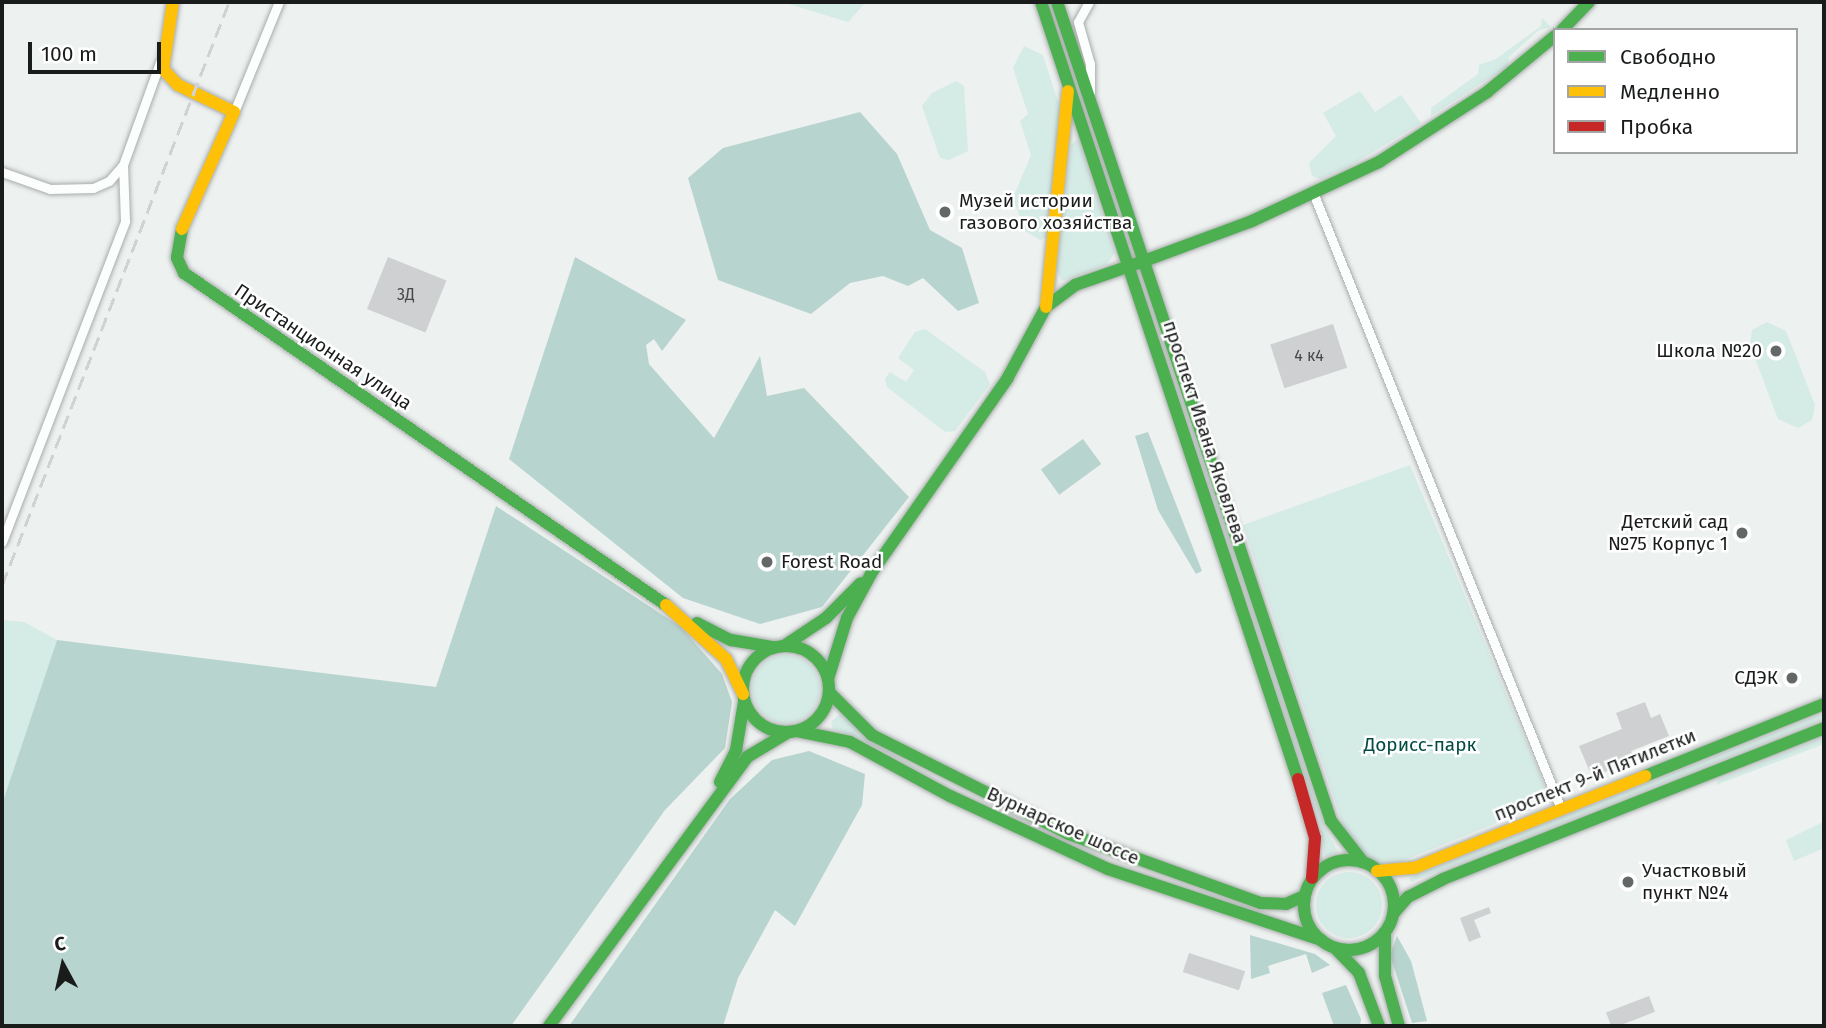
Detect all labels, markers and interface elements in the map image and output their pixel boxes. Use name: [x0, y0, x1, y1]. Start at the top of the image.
scale bar: [32, 28, 164, 72]
legend: [1553, 28, 1798, 154]
text: 100 m: [41, 41, 97, 67]
text: Свободно: [1620, 44, 1716, 70]
text: Медленно: [1620, 79, 1720, 105]
text: Пробка: [1620, 114, 1693, 140]
place label: Музей истории газового хозяйства: [959, 190, 1132, 234]
marker: Музей истории газового хозяйства: [937, 204, 953, 220]
street label: Пристанционная улица: [230, 279, 416, 415]
house number: 3Д: [397, 285, 415, 305]
street label: проспект Ивана Яковлева: [1158, 318, 1252, 546]
place label: Школа №20: [1656, 340, 1762, 362]
marker: Школа №20: [1768, 343, 1784, 359]
house number: 4 к4: [1294, 346, 1324, 366]
place label: Детский сад №75 Корпус 1: [1608, 511, 1728, 555]
marker: Детский сад №75 Корпус 1: [1734, 525, 1750, 541]
place label: Forest Road: [781, 551, 882, 573]
marker: Forest Road: [759, 554, 775, 570]
place label: СДЭК: [1734, 667, 1778, 689]
marker: СДЭК: [1784, 670, 1800, 686]
street label: проспект 9-й Пятилетки: [1491, 724, 1699, 826]
park label: Дорисс-парк: [1364, 734, 1476, 756]
street label: Вурнарское шоссе: [983, 782, 1143, 870]
place label: Участковый пункт №4: [1642, 860, 1747, 904]
marker: Участковый пункт №4: [1620, 874, 1636, 890]
north arrow: [28, 930, 98, 1000]
text: С: [53, 932, 67, 956]

